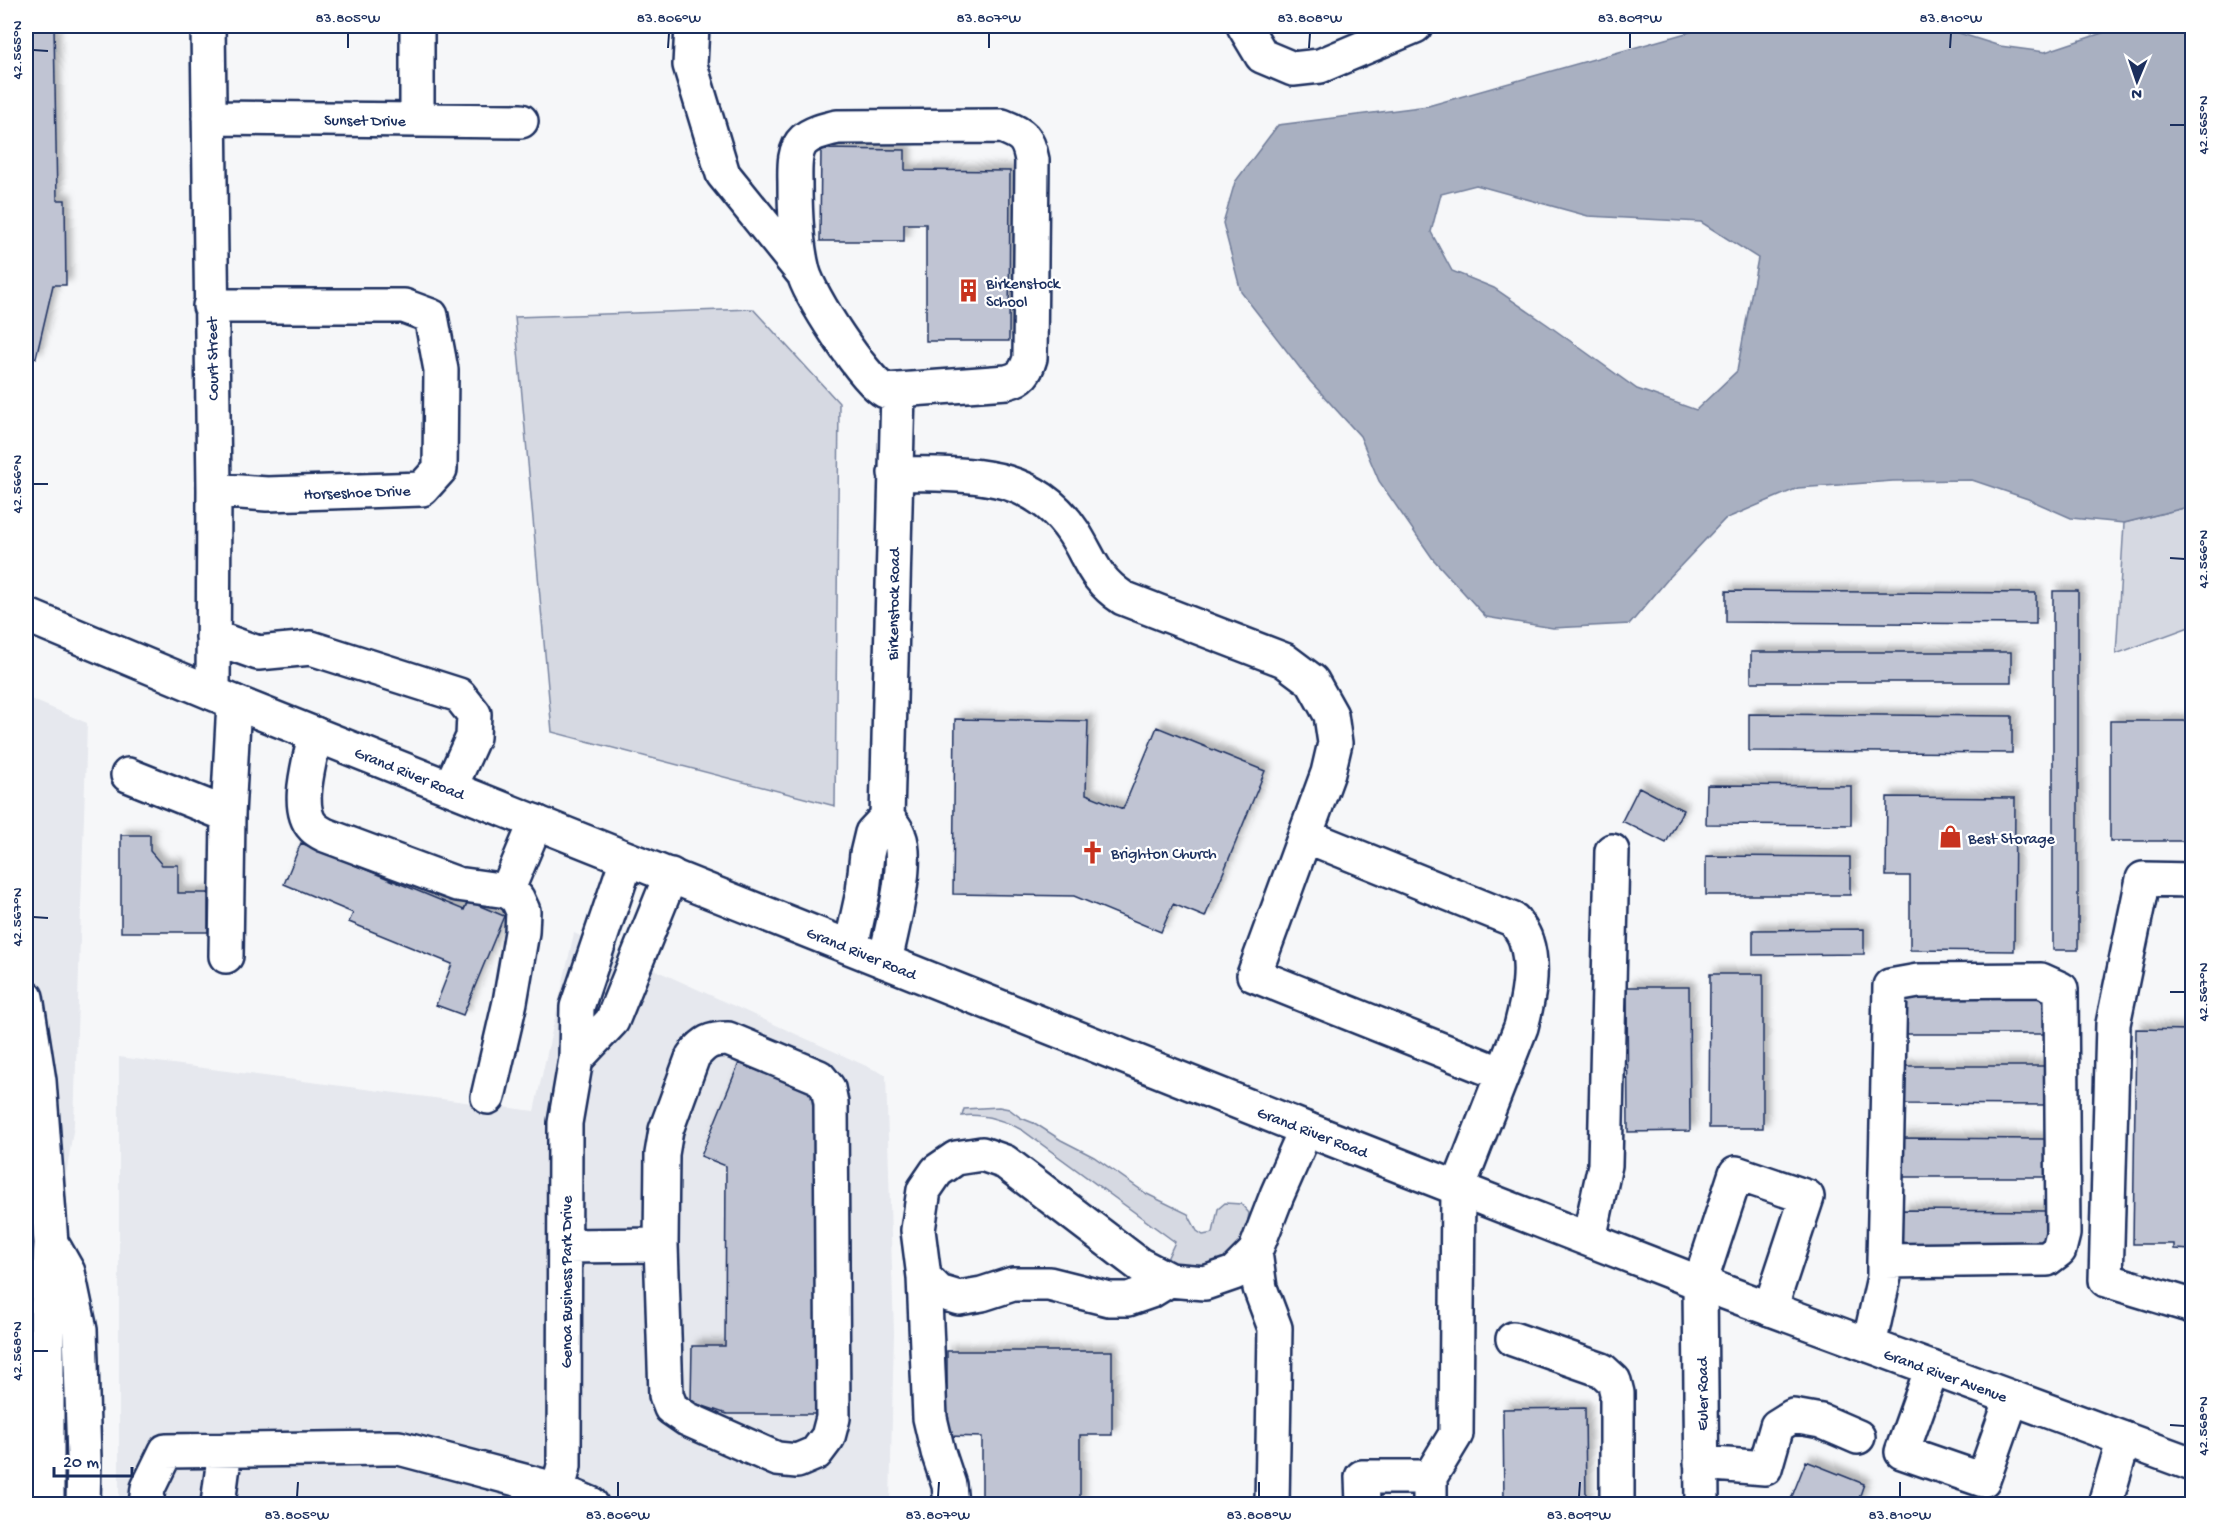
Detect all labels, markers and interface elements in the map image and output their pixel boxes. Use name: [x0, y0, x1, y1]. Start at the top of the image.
text: 83.805°W: [316, 10, 381, 28]
text: 83.806°W: [637, 10, 702, 28]
text: 83.807°W: [957, 10, 1022, 28]
text: 83.808°W: [1277, 10, 1343, 28]
text: 83.809°W: [1598, 10, 1662, 28]
text: 83.810°W: [1919, 10, 1983, 28]
text: 42.565°N: [9, 20, 27, 80]
north arrow: [2107, 51, 2167, 111]
text: N: [2130, 83, 2142, 102]
text: 42.565°N: [2195, 95, 2213, 155]
street label: Sunset Drive: [324, 112, 407, 133]
place label: Birkenstock School: [985, 276, 1061, 313]
building icon: Birkenstock School: [955, 278, 981, 304]
street label: Court Street: [204, 316, 225, 401]
text: 42.566°N: [9, 454, 27, 513]
street label: Horseshoe Drive: [303, 483, 412, 506]
text: 42.566°N: [2195, 529, 2213, 588]
street label: Birkenstock Road: [885, 546, 906, 661]
street label: Grand River Road: [351, 745, 468, 807]
shop icon: Best Storage: [1937, 824, 1963, 850]
place label: Best Storage: [1967, 831, 2056, 850]
church icon: Brighton Church: [1080, 839, 1106, 865]
place label: Brighton Church: [1110, 846, 1217, 865]
text: 42.567°N: [9, 887, 27, 947]
street label: Grand River Road: [803, 925, 920, 987]
text: 42.567°N: [2195, 962, 2213, 1022]
street label: Grand River Road: [1254, 1104, 1371, 1165]
street label: Genoa Business Park Drive: [559, 1195, 578, 1368]
text: 42.568°N: [9, 1321, 27, 1381]
street label: Grand River Avenue: [1880, 1346, 2010, 1409]
street label: Euler Road: [1695, 1356, 1714, 1431]
text: 42.568°N: [2195, 1396, 2213, 1456]
scale bar: [54, 1440, 132, 1478]
text: 20 m: [63, 1453, 99, 1474]
text: 83.805°W: [265, 1507, 330, 1525]
text: 83.806°W: [586, 1507, 651, 1525]
text: 83.807°W: [906, 1507, 971, 1525]
text: 83.808°W: [1226, 1507, 1292, 1525]
text: 83.809°W: [1547, 1507, 1611, 1525]
text: 83.810°W: [1868, 1507, 1932, 1525]

